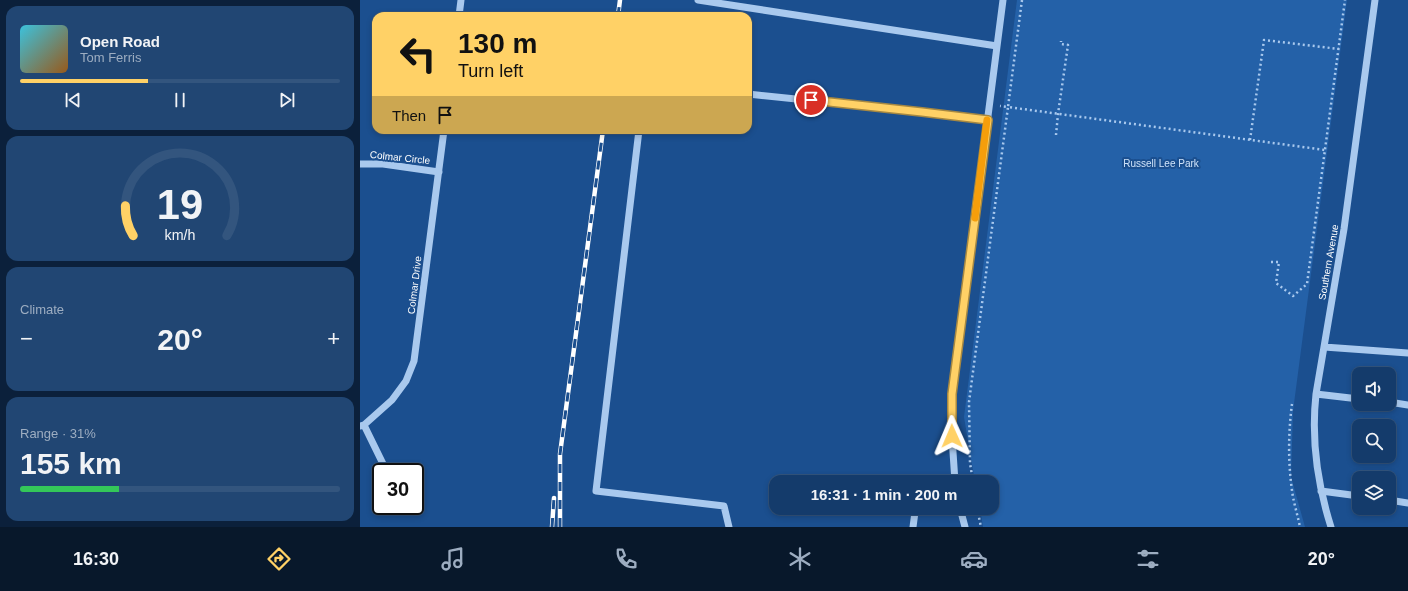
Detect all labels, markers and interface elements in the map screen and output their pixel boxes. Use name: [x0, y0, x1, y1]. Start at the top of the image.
icon: left: [392, 28, 444, 80]
text: 130 m: [458, 28, 537, 59]
text: Open Road: [80, 33, 160, 50]
text: Tom Ferris: [80, 50, 141, 65]
text: Turn left: [458, 61, 523, 81]
pin: [794, 83, 828, 117]
icon: previous: [62, 89, 84, 111]
icon: pause: [169, 89, 191, 111]
icon: next: [276, 89, 298, 111]
icon: arrive: [800, 89, 822, 111]
icon: arrive: [434, 104, 456, 126]
text: Then: [392, 107, 426, 124]
street label: Colmar Circle: [369, 149, 431, 166]
park label: Russell Lee Park: [1123, 158, 1200, 169]
text: 19: [157, 181, 203, 228]
street label: Southern Avenue: [1316, 223, 1341, 301]
text: km/h: [165, 227, 196, 243]
street label: Colmar Drive: [405, 255, 424, 315]
text: Climate: [20, 302, 64, 317]
text: 20°: [157, 323, 203, 356]
text: −: [20, 326, 33, 351]
text: +: [327, 326, 340, 351]
map controls: [1352, 367, 1396, 515]
button: sound: [1352, 367, 1396, 411]
position arrow: [931, 415, 973, 457]
button: search: [1352, 419, 1396, 463]
text: Range · 31%: [20, 426, 96, 441]
text: 155 km: [20, 447, 122, 480]
speed limit sign: 30: [372, 463, 424, 515]
button: layers: [1352, 471, 1396, 515]
text: 16:31 · 1 min · 200 m: [811, 486, 957, 503]
icon: directions: [265, 545, 293, 573]
icon: music: [439, 545, 467, 573]
icon: phone: [612, 545, 640, 573]
icon: climate: [786, 545, 814, 573]
icon: car: [960, 545, 988, 573]
icon: filters: [1134, 545, 1162, 573]
text: 16:30: [73, 549, 119, 569]
text: 20°: [1308, 549, 1335, 569]

